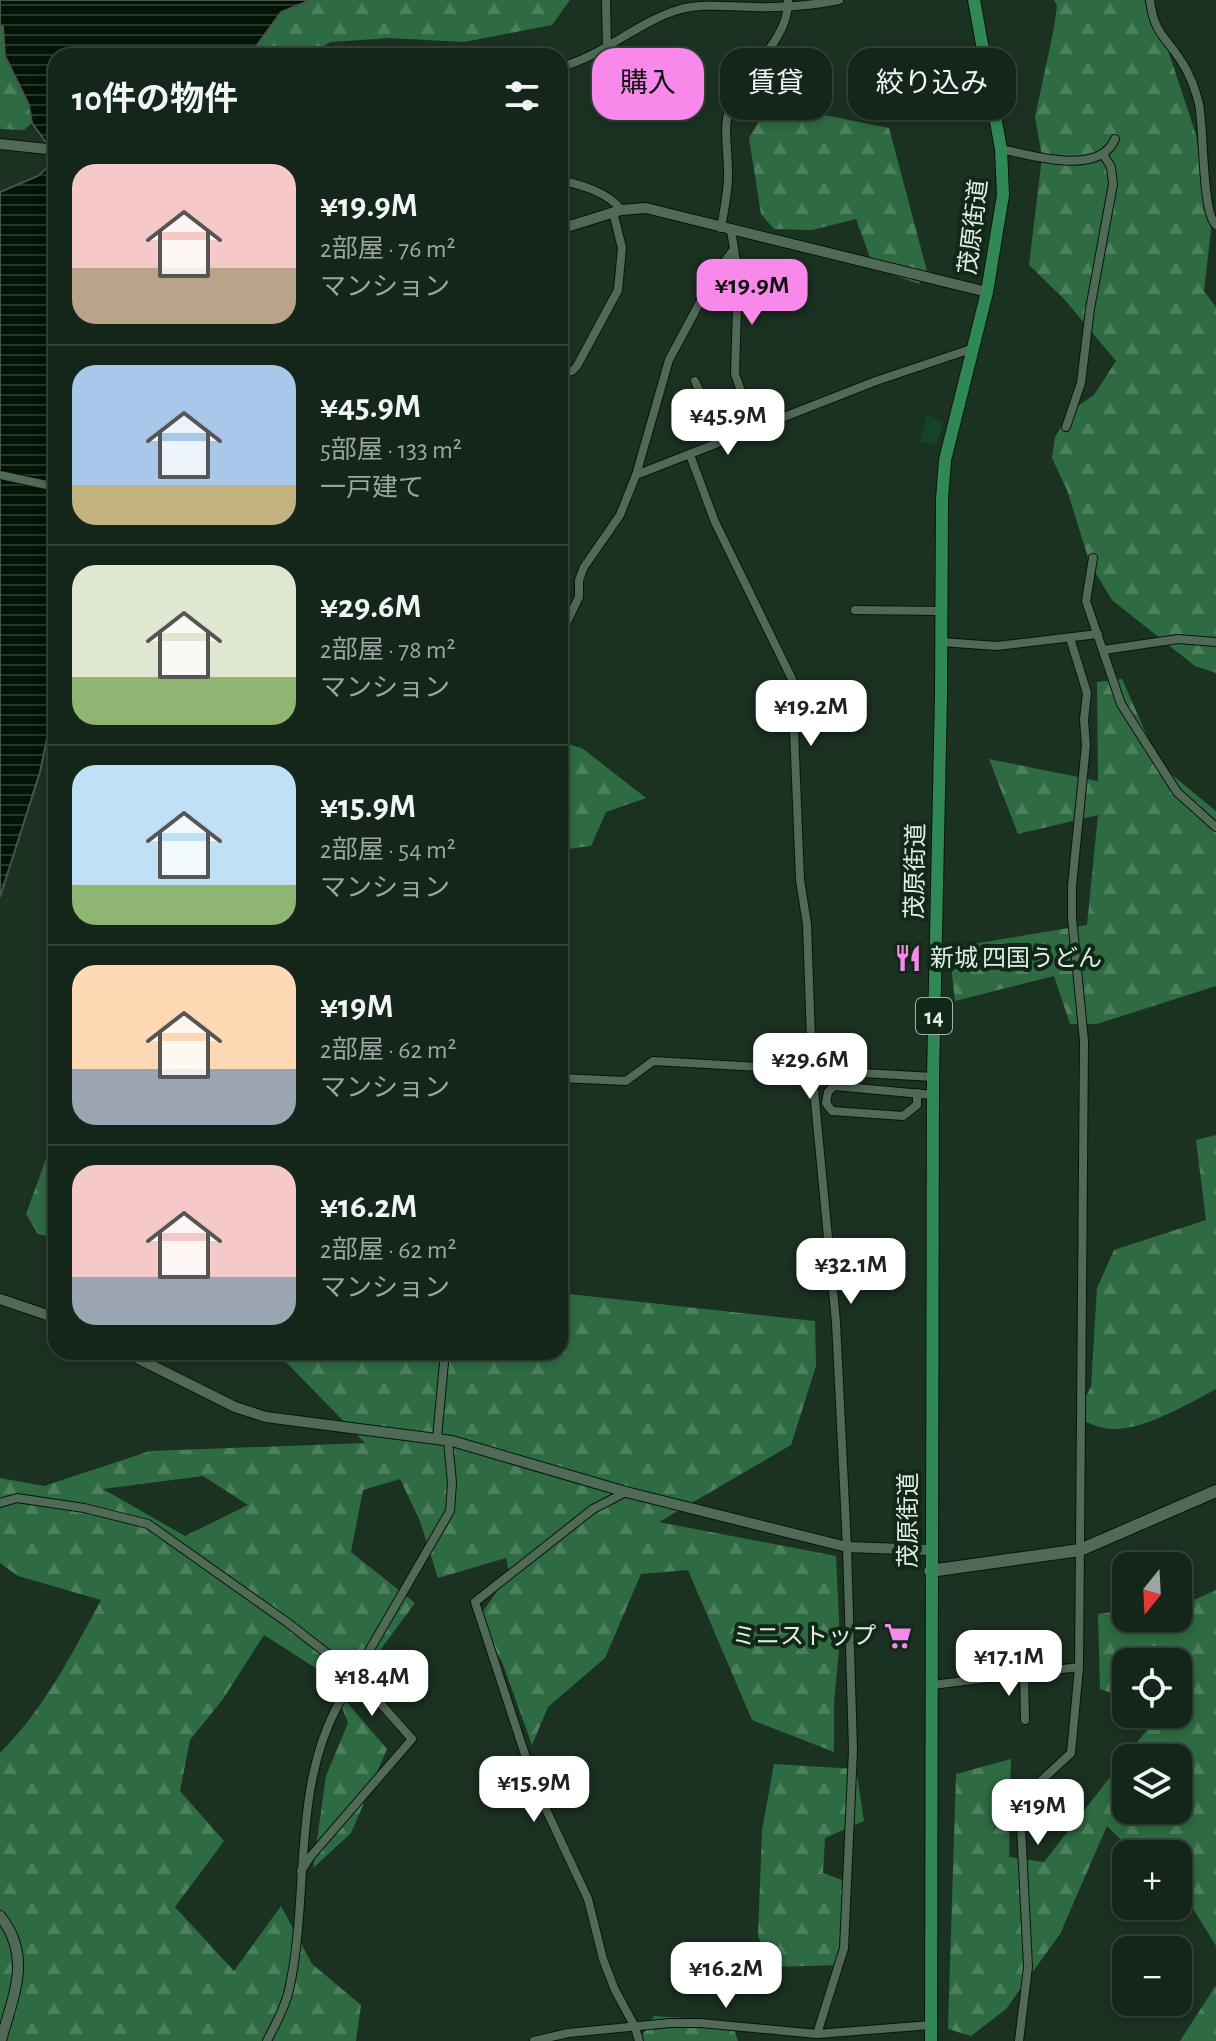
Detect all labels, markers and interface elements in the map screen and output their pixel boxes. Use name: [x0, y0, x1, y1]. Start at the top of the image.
chip: 購入: [592, 48, 704, 120]
chip: 賃貸: [720, 48, 832, 120]
chip: 絞り込み: [848, 48, 1016, 120]
icon: filters: [500, 74, 544, 118]
text: 10件の物件: [72, 83, 238, 117]
street label: 茂原街道: [954, 178, 992, 276]
text: ¥19.9M: [320, 189, 418, 223]
icon: home: [136, 196, 232, 292]
text: 2部屋 · 76 m²: [320, 236, 456, 262]
pin: ¥19.9M: [687, 259, 817, 327]
text: ¥19.9M: [715, 272, 789, 298]
text: マンション: [320, 274, 450, 300]
pin: ¥45.9M: [663, 389, 793, 457]
text: ¥45.9M: [320, 390, 421, 424]
icon: home: [136, 397, 232, 493]
text: ¥45.9M: [689, 402, 767, 428]
text: 5部屋 · 133 m²: [320, 437, 462, 463]
text: 一戸建て: [320, 475, 424, 501]
text: ¥29.6M: [320, 590, 422, 624]
icon: home: [136, 597, 232, 693]
text: 2部屋 · 78 m²: [320, 637, 456, 663]
text: マンション: [320, 675, 450, 701]
pin: ¥19.2M: [746, 680, 876, 748]
text: ¥19.2M: [774, 693, 848, 719]
text: ¥15.9M: [320, 790, 416, 824]
icon: home: [136, 797, 232, 893]
street label: 茂原街道: [901, 823, 929, 919]
text: 2部屋 · 54 m²: [320, 837, 456, 863]
text: マンション: [320, 875, 450, 901]
restaurant icon: 新城 四国うどん: [893, 943, 923, 973]
place label: 新城 四国うどん: [930, 945, 1102, 971]
text: ¥19M: [320, 990, 394, 1024]
icon: home: [136, 997, 232, 1093]
road number: 14: [916, 998, 952, 1034]
pin: ¥29.6M: [745, 1033, 875, 1101]
text: 2部屋 · 62 m²: [320, 1037, 457, 1063]
text: ¥29.6M: [771, 1046, 849, 1072]
text: マンション: [320, 1075, 450, 1101]
text: ¥16.2M: [320, 1190, 417, 1224]
icon: home: [136, 1197, 232, 1293]
text: 2部屋 · 62 m²: [320, 1237, 457, 1263]
pin: ¥32.1M: [786, 1238, 916, 1306]
text: ¥32.1M: [814, 1251, 888, 1277]
text: マンション: [320, 1275, 450, 1301]
street label: 茂原街道: [895, 1472, 921, 1568]
north arrow: [1112, 1552, 1192, 1632]
map controls: [1112, 1552, 1192, 2016]
supermarket icon: ミニストップ: [883, 1621, 913, 1651]
place label: ミニストップ: [732, 1624, 876, 1649]
pin: ¥17.1M: [944, 1630, 1074, 1698]
text: ¥17.1M: [974, 1643, 1044, 1669]
button: locate: [1112, 1648, 1192, 1728]
pin: ¥18.4M: [307, 1650, 437, 1718]
text: ¥18.4M: [334, 1663, 410, 1689]
button: layers: [1112, 1744, 1192, 1824]
pin: ¥15.9M: [469, 1756, 599, 1824]
text: ¥15.9M: [497, 1769, 571, 1795]
pin: ¥19M: [991, 1779, 1085, 1847]
text: ¥19M: [1010, 1792, 1066, 1818]
button: +: [1112, 1840, 1192, 1920]
button: −: [1112, 1936, 1192, 2016]
pin: ¥16.2M: [661, 1942, 791, 2010]
text: ¥16.2M: [689, 1955, 763, 1981]

